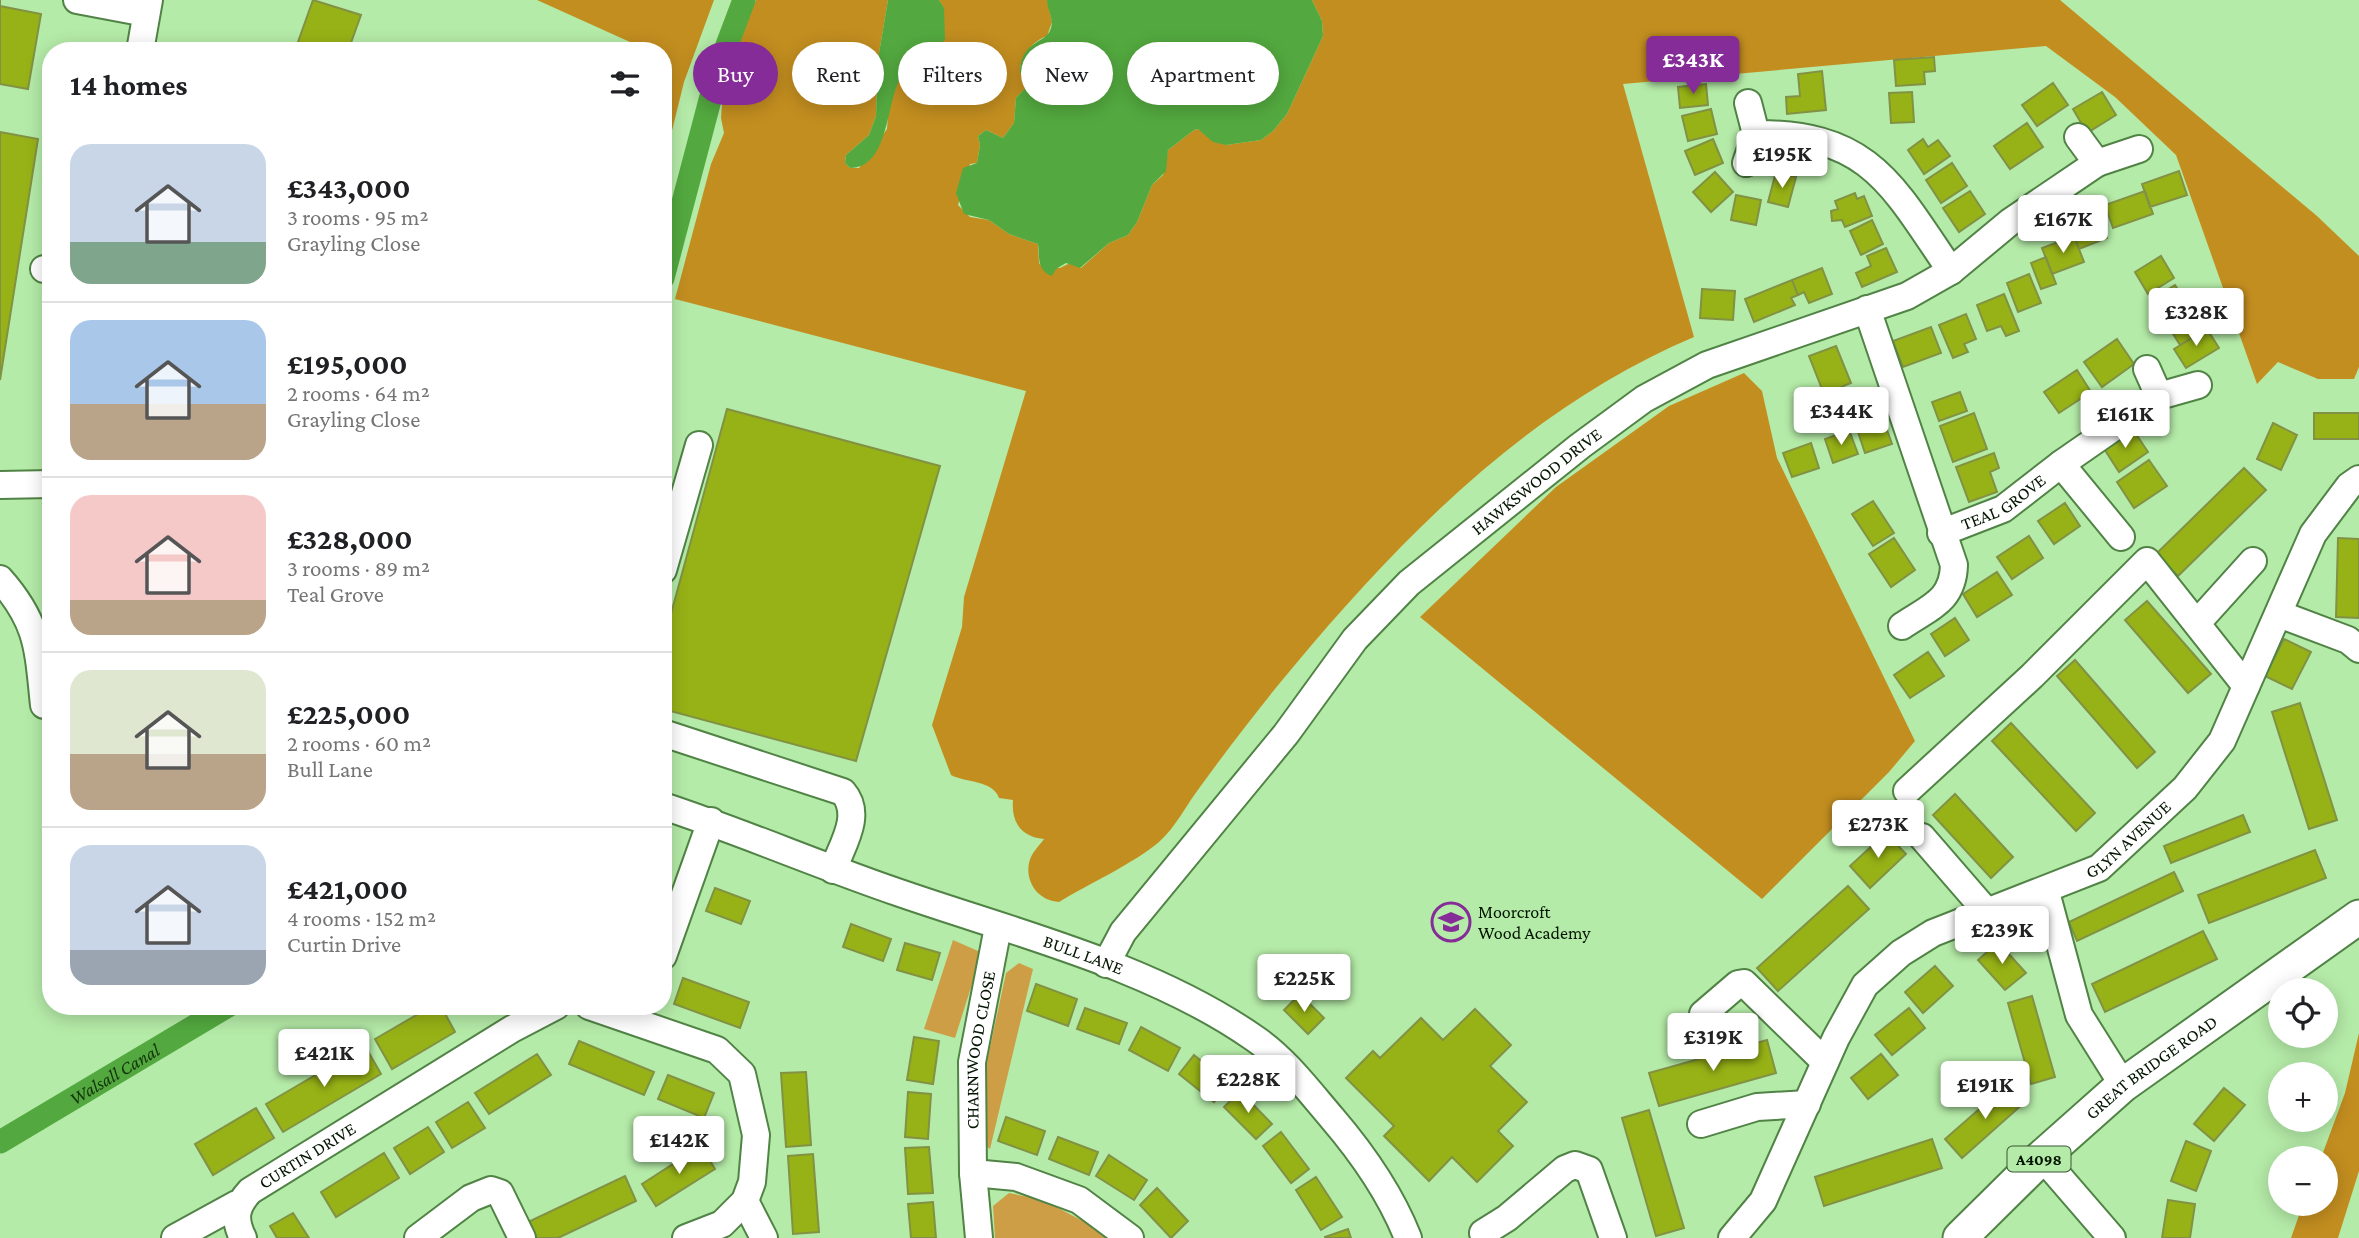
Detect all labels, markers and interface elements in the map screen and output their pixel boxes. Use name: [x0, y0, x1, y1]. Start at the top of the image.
pin: £343K: [1644, 36, 1742, 96]
chip: Buy: [693, 42, 778, 105]
chip: Rent: [792, 42, 884, 105]
chip: Filters: [898, 42, 1007, 105]
chip: New: [1021, 42, 1113, 105]
chip: Apartment: [1127, 42, 1279, 105]
text: £343K: [1662, 46, 1724, 72]
icon: filters: [606, 65, 644, 103]
text: 14 homes: [70, 68, 188, 101]
pin: £195K: [1733, 130, 1831, 190]
text: £195K: [1752, 140, 1812, 166]
text: £343,000: [287, 171, 410, 204]
icon: home: [126, 172, 210, 256]
pin: £167K: [2014, 196, 2112, 255]
text: 3 rooms · 95 m²: [287, 204, 428, 230]
text: £167K: [2034, 205, 2092, 231]
text: Grayling Close: [287, 230, 420, 256]
pin: £328K: [2147, 288, 2245, 348]
text: £328K: [2165, 298, 2227, 324]
text: £195,000: [287, 347, 408, 380]
icon: home: [126, 348, 210, 432]
text: 2 rooms · 64 m²: [287, 380, 430, 406]
pin: £344K: [1792, 388, 1890, 447]
pin: £161K: [2076, 391, 2174, 450]
text: £344K: [1810, 397, 1872, 423]
text: £161K: [2097, 400, 2153, 426]
text: Grayling Close: [287, 406, 420, 432]
street label: HAWKSWOOD DRIVE: [1468, 424, 1605, 539]
street label: TEAL GROVE: [1958, 470, 2050, 534]
text: £328,000: [287, 522, 412, 555]
icon: home: [126, 523, 210, 607]
text: 3 rooms · 89 m²: [287, 555, 430, 581]
text: Teal Grove: [287, 581, 384, 607]
text: £225,000: [287, 697, 410, 730]
icon: home: [126, 698, 210, 782]
text: 2 rooms · 60 m²: [287, 730, 431, 756]
text: Bull Lane: [287, 756, 373, 782]
street label: GLYN AVENUE: [2083, 796, 2175, 882]
pin: £273K: [1829, 800, 1927, 860]
text: £273K: [1848, 810, 1908, 836]
text: £421,000: [287, 872, 408, 905]
icon: home: [126, 873, 210, 957]
school or university icon: Moorcroft Wood Academy: [1430, 901, 1472, 943]
place label: Moorcroft Wood Academy: [1478, 902, 1591, 943]
text: 4 rooms · 152 m²: [287, 905, 436, 931]
pin: £239K: [1953, 906, 2051, 966]
text: £239K: [1971, 916, 2033, 942]
text: Curtin Drive: [287, 931, 401, 957]
street label: BULL LANE: [1041, 931, 1127, 979]
pin: £225K: [1255, 954, 1353, 1014]
text: £225K: [1273, 964, 1335, 990]
street label: CHARNWOOD CLOSE: [962, 969, 999, 1129]
map controls: [2268, 978, 2338, 1216]
button: locate: [2268, 978, 2338, 1048]
street label: GREAT BRIDGE ROAD: [2082, 1011, 2221, 1123]
pin: £319K: [1664, 1014, 1762, 1073]
text: £319K: [1683, 1023, 1743, 1049]
pin: £421K: [275, 1030, 373, 1089]
water label: Walsall Canal: [65, 1039, 163, 1109]
text: £421K: [294, 1039, 354, 1065]
pin: £228K: [1199, 1056, 1297, 1115]
pin: £191K: [1936, 1062, 2034, 1121]
button: +: [2268, 1062, 2338, 1132]
text: £228K: [1216, 1065, 1280, 1091]
text: £191K: [1957, 1071, 2013, 1097]
pin: £142K: [630, 1116, 728, 1176]
street label: CURTIN DRIVE: [255, 1118, 359, 1193]
text: £142K: [649, 1126, 709, 1152]
button: −: [2268, 1146, 2338, 1216]
road number: A4098: [2008, 1147, 2070, 1172]

